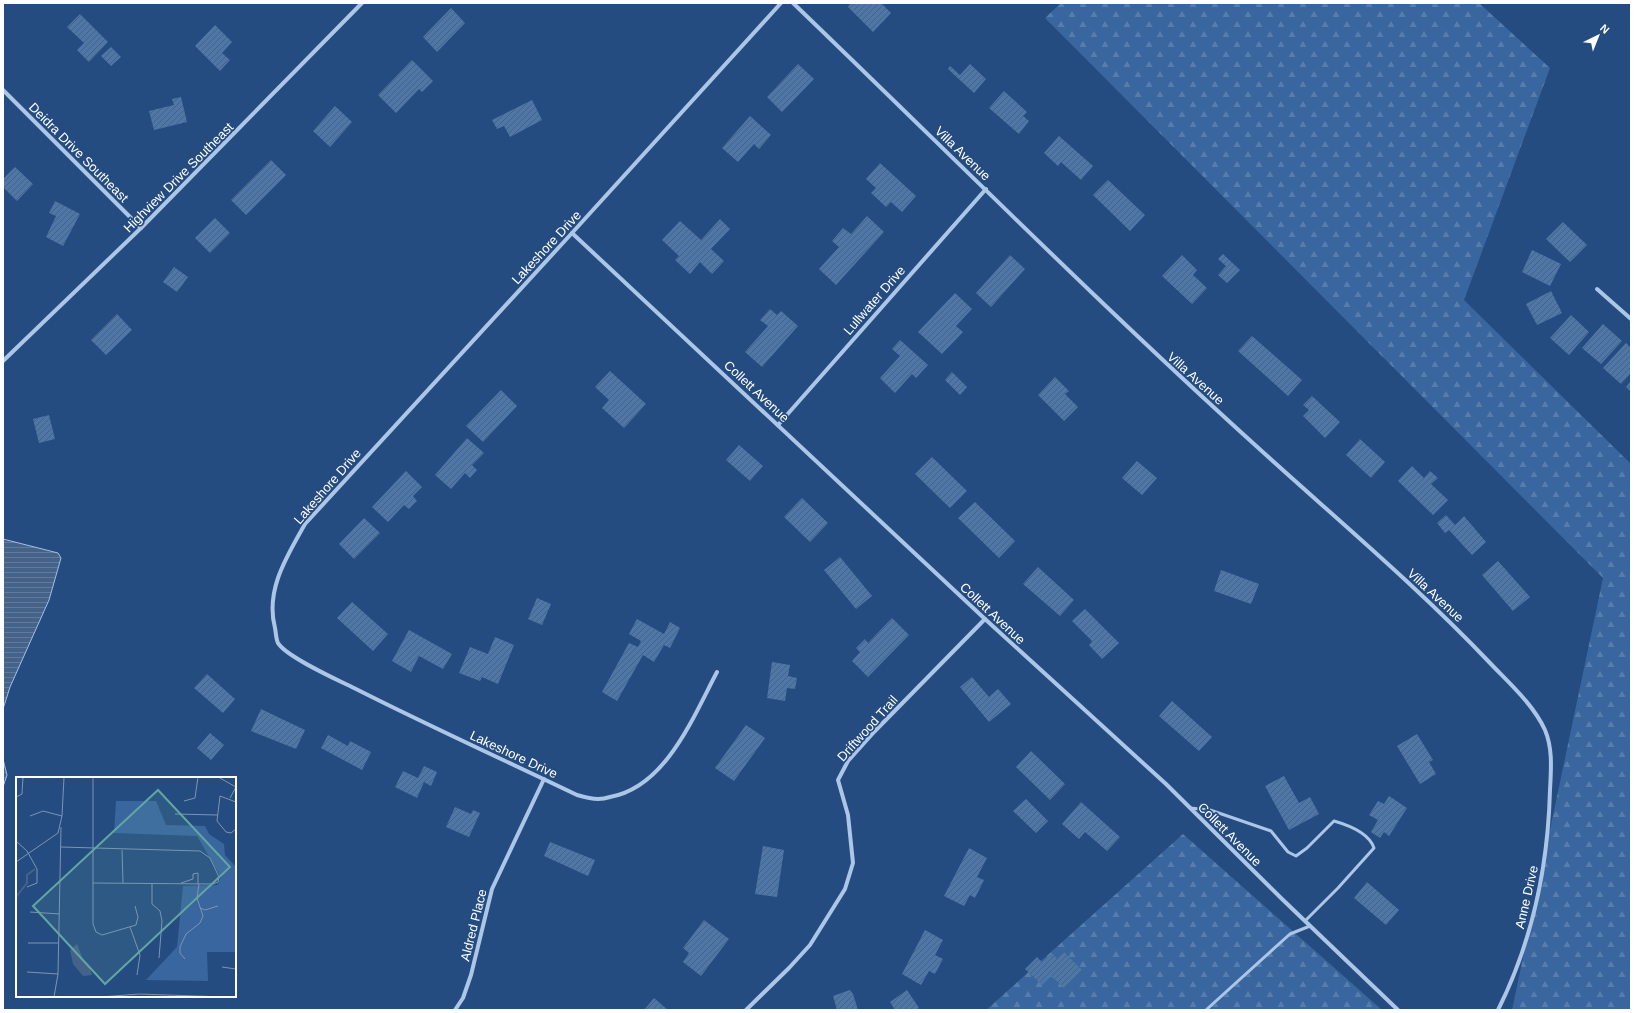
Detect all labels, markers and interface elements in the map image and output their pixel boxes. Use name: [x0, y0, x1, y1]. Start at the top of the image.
north arrow: [1578, 16, 1618, 56]
text: N: [1598, 22, 1612, 36]
street label: Deidra Drive Southeast: [26, 100, 132, 205]
street label: Highview Drive Southeast: [120, 119, 237, 235]
street label: Villa Avenue: [932, 123, 993, 183]
street label: Lakeshore Drive: [509, 208, 584, 287]
street label: Lullwater Drive: [841, 263, 908, 338]
street label: Villa Avenue: [1164, 349, 1227, 408]
street label: Collett Avenue: [721, 357, 792, 425]
street label: Lakeshore Drive: [291, 446, 364, 527]
street label: Villa Avenue: [1405, 566, 1467, 625]
street label: Collett Avenue: [957, 579, 1028, 647]
street label: Driftwood Trail: [834, 692, 901, 764]
street label: Lakeshore Drive: [468, 728, 560, 781]
inset map: [16, 777, 236, 997]
street label: Collett Avenue: [1195, 799, 1265, 869]
street label: Anne Drive: [1512, 864, 1541, 930]
street label: Aldred Place: [457, 888, 490, 963]

